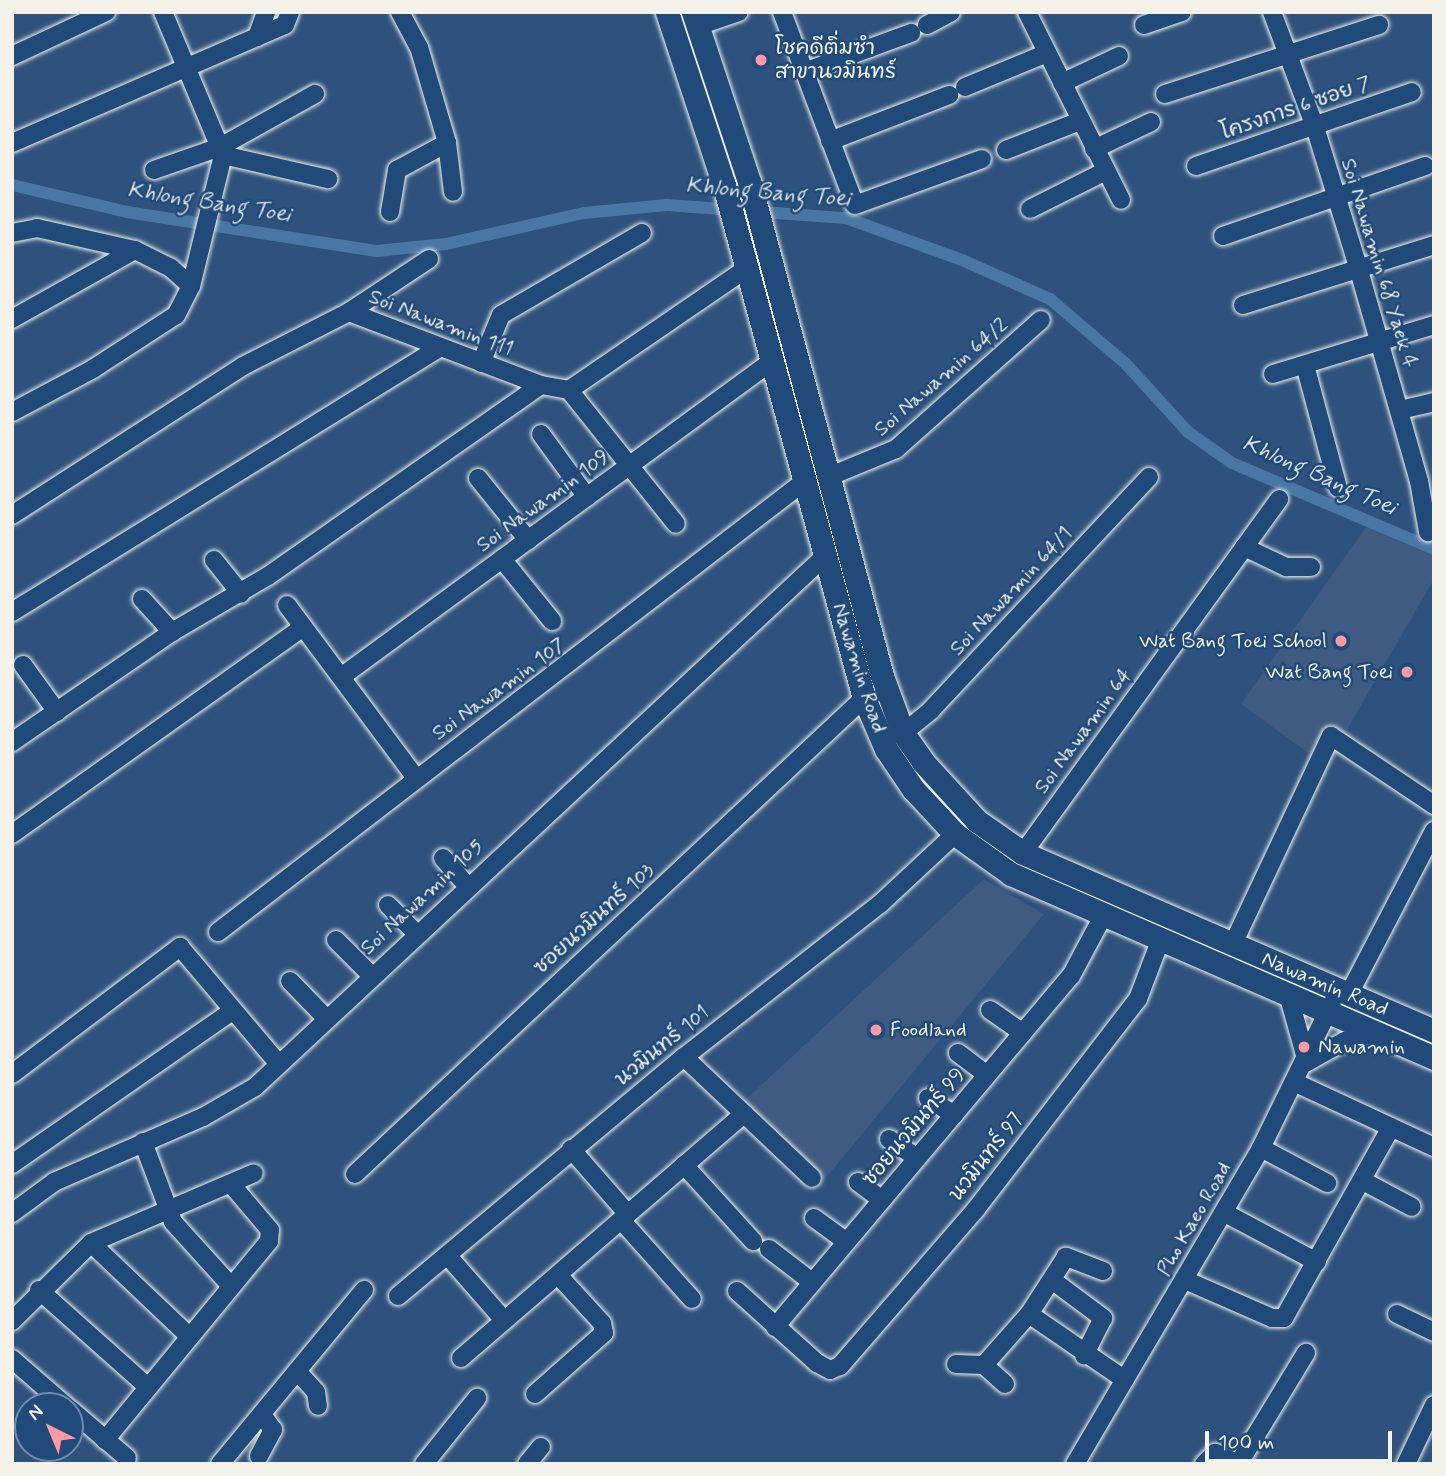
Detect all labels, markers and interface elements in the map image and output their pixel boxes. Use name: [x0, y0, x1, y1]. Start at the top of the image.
place label: โชคดีติ่มซำ สาขานวมินทร์: [775, 35, 896, 85]
marker: โชคดีติ่มซำ สาขานวมินทร์: [753, 52, 769, 68]
street label: โครงการ 6 ซอย 7: [1218, 71, 1374, 145]
street label: Soi Nawamin 68 Yaek 4: [1335, 156, 1423, 370]
water label: Khlong Bang Toei: [685, 172, 851, 214]
water label: Khlong Bang Toei: [126, 176, 292, 230]
street label: Soi Nawamin 111: [366, 284, 516, 362]
street label: Soi Nawamin 64/2: [870, 313, 1012, 441]
water label: Khlong Bang Toei: [1238, 430, 1400, 522]
street label: Soi Nawamin 109: [472, 445, 614, 557]
street label: Soi Nawamin 64/1: [945, 522, 1077, 660]
street label: Nawamin Road: [826, 600, 892, 736]
place label: Wat Bang Toei School: [1139, 628, 1327, 654]
street label: Soi Nawamin 107: [428, 633, 570, 745]
marker: Wat Bang Toei School: [1333, 633, 1349, 649]
place label: Wat Bang Toei: [1265, 659, 1393, 685]
street label: Soi Nawamin 64: [1030, 664, 1136, 798]
marker: Wat Bang Toei: [1399, 664, 1415, 680]
street label: Soi Nawamin 105: [356, 834, 488, 960]
street label: ซอยนวมินทร์ 103: [528, 858, 660, 980]
street label: Nawamin Road: [1258, 946, 1392, 1022]
street label: นวมินทร์ 101: [610, 1000, 714, 1092]
place label: Foodland: [890, 1017, 967, 1043]
marker: Foodland: [868, 1022, 884, 1038]
place label: Nawamin: [1318, 1034, 1405, 1060]
marker: Nawamin: [1296, 1039, 1312, 1055]
street label: ซอยนวมินทร์ 99: [857, 1063, 971, 1191]
street label: นวมินทร์ 97: [944, 1108, 1028, 1206]
street label: Pho Kaeo Road: [1151, 1157, 1237, 1281]
north arrow: [14, 1392, 84, 1462]
text: N: [23, 1399, 49, 1426]
scale bar: [1208, 1416, 1395, 1460]
text: 100 m: [1218, 1429, 1274, 1457]

